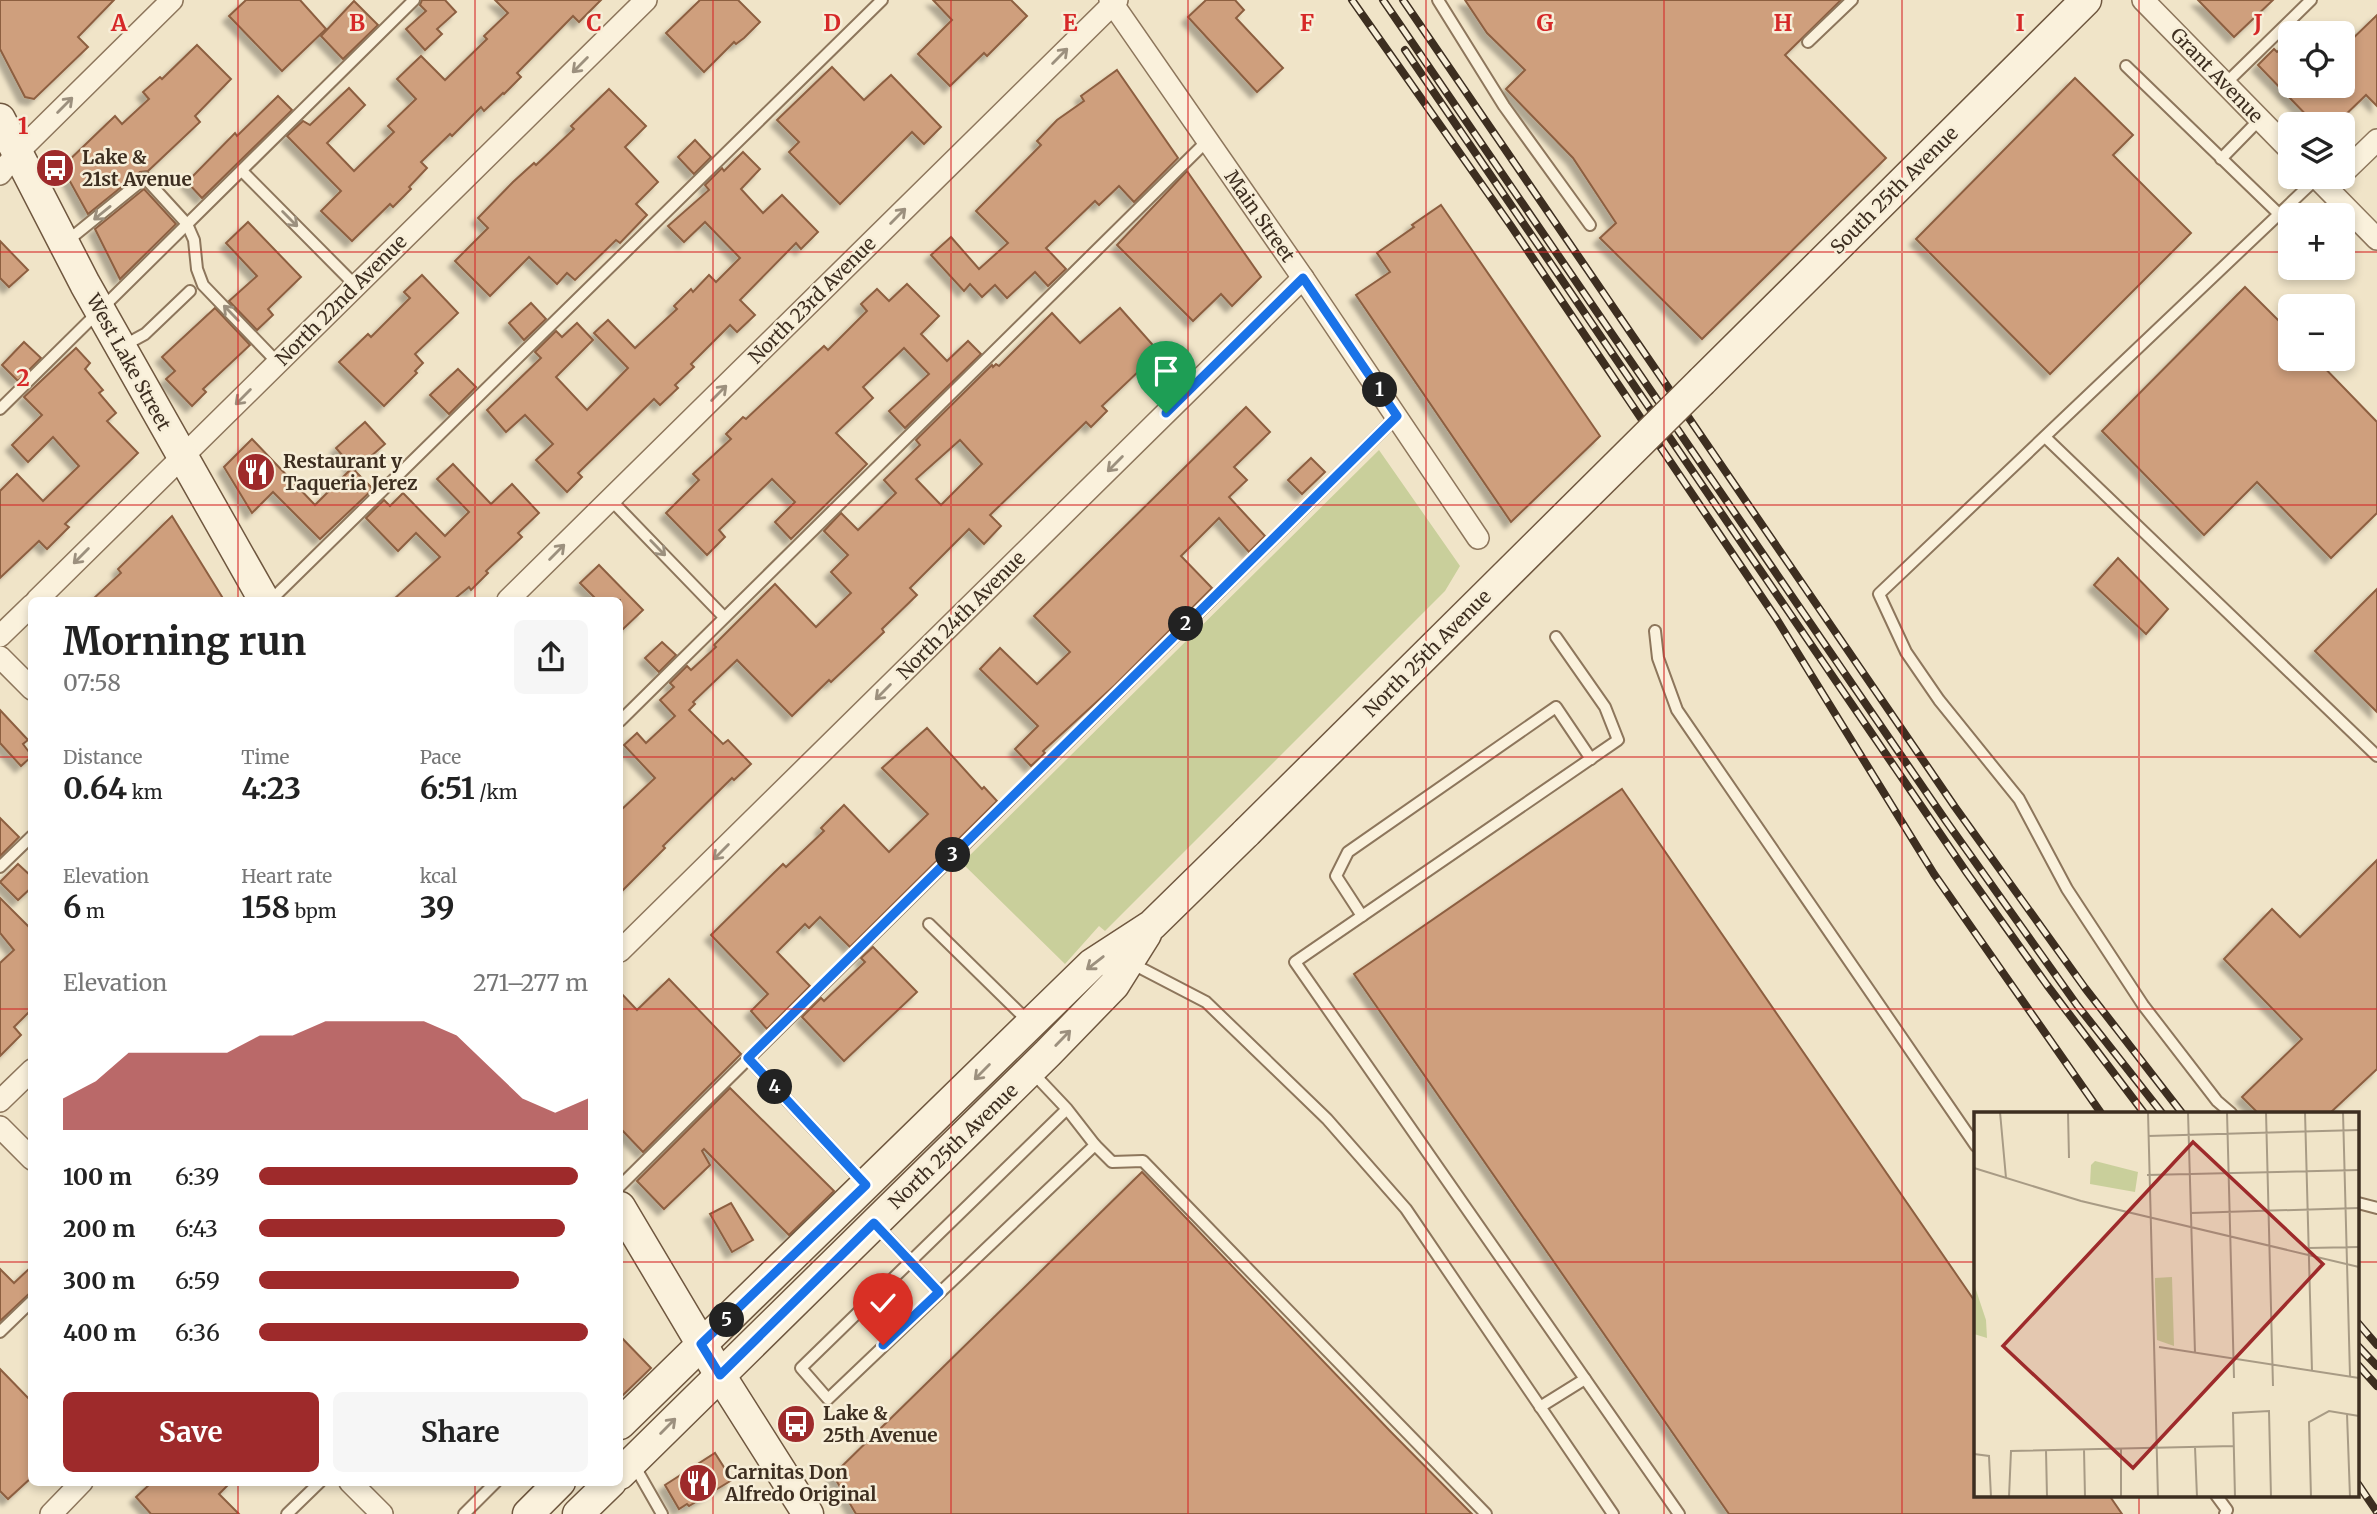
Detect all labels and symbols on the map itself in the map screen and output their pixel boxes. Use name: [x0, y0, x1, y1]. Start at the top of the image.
text: A: [110, 8, 128, 37]
text: B: [349, 8, 365, 37]
text: C: [586, 8, 602, 37]
text: D: [823, 8, 841, 37]
text: E: [1062, 8, 1078, 37]
text: F: [1300, 8, 1314, 37]
text: G: [1537, 8, 1554, 37]
text: H: [1774, 8, 1793, 37]
text: I: [2015, 8, 2025, 37]
text: J: [2252, 8, 2263, 37]
street label: Grant Avenue: [2166, 22, 2268, 128]
one-way arrow: [1051, 47, 1068, 64]
one-way arrow: [571, 57, 588, 74]
one-way arrow: [57, 96, 74, 113]
text: 1: [18, 111, 29, 140]
street label: South 25th Avenue: [1825, 121, 1963, 259]
place label: Lake & 21st Avenue: [82, 145, 192, 191]
bus stop icon: Lake & 21st Avenue: [34, 147, 76, 189]
street label: Main Street: [1220, 165, 1301, 267]
one-way arrow: [94, 205, 112, 220]
one-way arrow: [889, 207, 906, 224]
one-way arrow: [281, 210, 298, 227]
street label: North 22nd Avenue: [270, 229, 412, 371]
street label: North 23rd Avenue: [743, 231, 881, 369]
street label: West Lake Street: [81, 289, 177, 435]
one-way arrow: [222, 305, 239, 322]
pin: [1136, 341, 1196, 413]
text: 2: [16, 363, 30, 392]
pin: 1: [1362, 372, 1398, 408]
one-way arrow: [710, 384, 727, 401]
one-way arrow: [235, 388, 252, 405]
place label: Restaurant y Taqueria Jerez: [283, 449, 418, 495]
restaurant icon: Restaurant y Taqueria Jerez: [235, 451, 277, 493]
one-way arrow: [1107, 455, 1124, 472]
one-way arrow: [649, 540, 666, 557]
one-way arrow: [548, 544, 565, 561]
street label: North 24th Avenue: [892, 546, 1030, 684]
one-way arrow: [73, 548, 90, 565]
street label: North 25th Avenue: [1358, 584, 1496, 722]
pin: 2: [1168, 606, 1204, 642]
one-way arrow: [875, 683, 892, 700]
pin: 3: [936, 838, 970, 872]
one-way arrow: [713, 843, 730, 860]
one-way arrow: [1086, 955, 1105, 970]
one-way arrow: [1054, 1030, 1071, 1047]
one-way arrow: [974, 1063, 991, 1080]
pin: 4: [758, 1070, 792, 1104]
street label: North 25th Avenue: [883, 1078, 1023, 1214]
inset map: [1974, 1112, 2360, 1496]
pin: [853, 1273, 913, 1345]
pin: 5: [710, 1302, 744, 1338]
place label: Lake & 25th Avenue: [823, 1401, 938, 1447]
bus stop icon: Lake & 25th Avenue: [775, 1403, 817, 1445]
one-way arrow: [659, 1417, 676, 1434]
place label: Carnitas Don Alfredo Original: [724, 1460, 876, 1506]
restaurant icon: Carnitas Don Alfredo Original: [677, 1462, 719, 1504]

